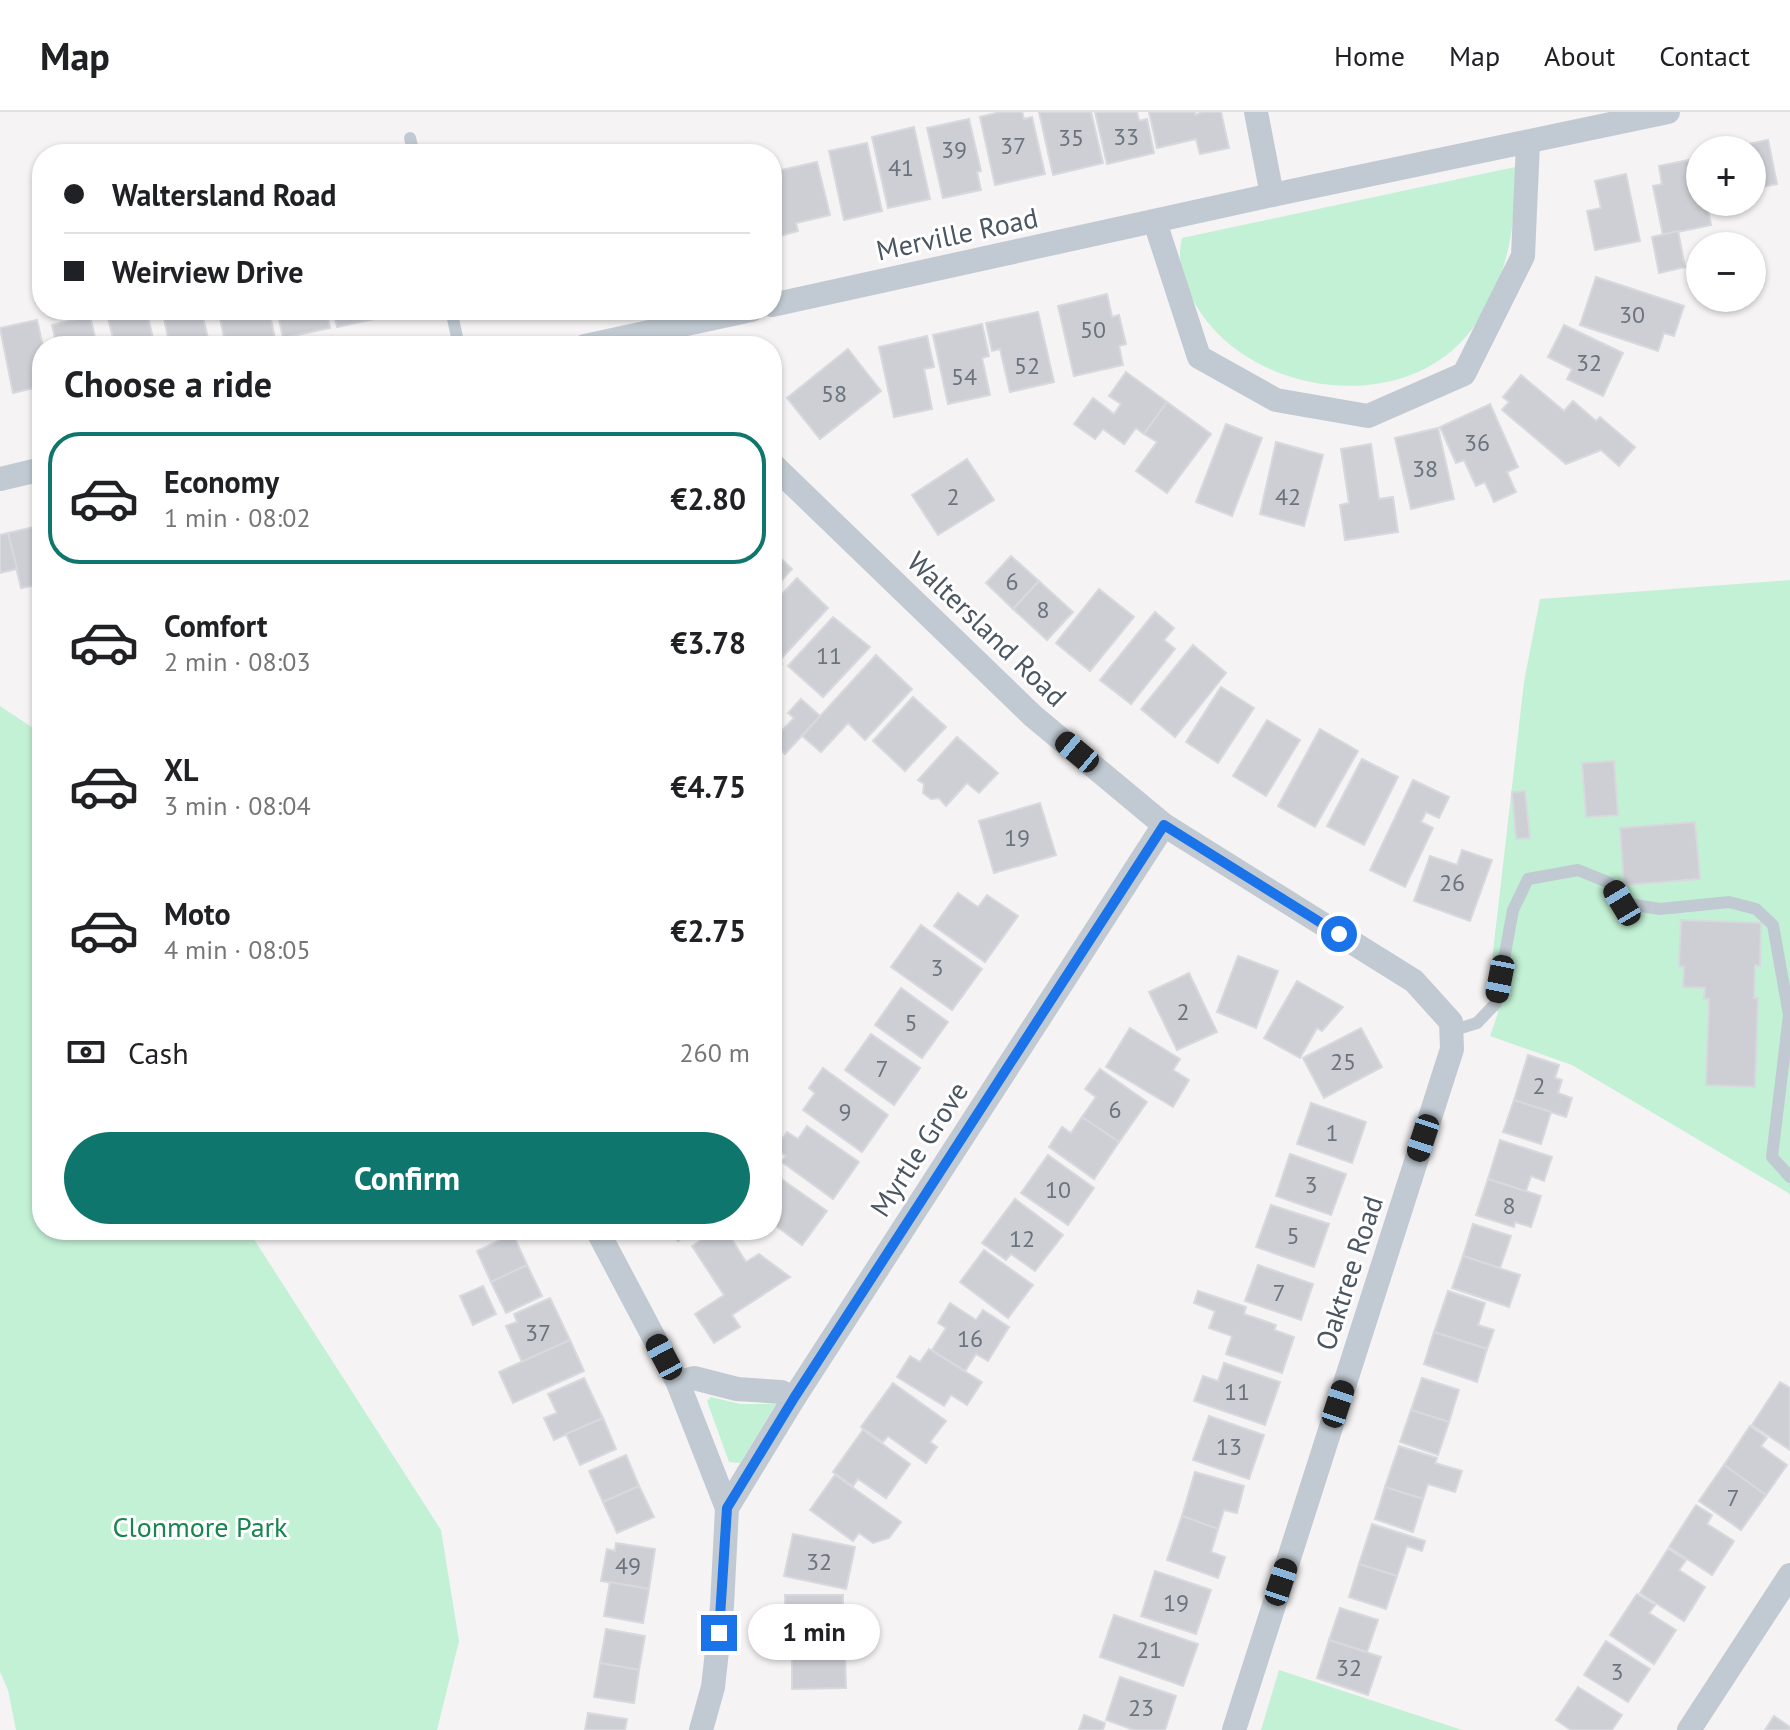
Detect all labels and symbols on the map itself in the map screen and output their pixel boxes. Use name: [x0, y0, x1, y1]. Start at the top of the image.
house number: 33: [1113, 121, 1139, 152]
house number: 35: [1058, 122, 1084, 153]
house number: 37: [1000, 130, 1026, 161]
house number: 39: [941, 134, 967, 165]
house number: 41: [888, 152, 914, 183]
street label: Merville Road: [873, 198, 1041, 269]
house number: 30: [1619, 299, 1645, 330]
house number: 50: [1080, 314, 1106, 345]
house number: 32: [1576, 347, 1602, 378]
house number: 52: [1014, 350, 1040, 381]
house number: 54: [951, 361, 977, 392]
house number: 58: [821, 378, 847, 409]
house number: 36: [1464, 427, 1490, 458]
house number: 38: [1412, 453, 1438, 484]
house number: 2: [946, 481, 960, 512]
house number: 42: [1275, 481, 1301, 512]
street label: Waltersland Road: [900, 543, 1075, 714]
house number: 6: [1005, 566, 1019, 597]
house number: 8: [1036, 594, 1050, 625]
house number: 11: [816, 640, 842, 671]
car: [1051, 727, 1103, 777]
house number: 19: [1004, 822, 1030, 853]
house number: 26: [1439, 867, 1465, 898]
car: [1599, 876, 1645, 930]
route start: [1321, 916, 1357, 952]
house number: 3: [930, 952, 944, 983]
car: [1484, 953, 1516, 1005]
house number: 2: [1176, 996, 1190, 1027]
house number: 5: [904, 1007, 918, 1038]
house number: 25: [1330, 1046, 1356, 1077]
house number: 7: [875, 1053, 889, 1084]
house number: 2: [1532, 1070, 1546, 1101]
street label: Myrtle Grove: [861, 1074, 976, 1223]
house number: 6: [1108, 1094, 1122, 1125]
house number: 9: [838, 1096, 852, 1127]
car: [1404, 1111, 1442, 1165]
house number: 1: [1325, 1117, 1339, 1148]
house number: 3: [1304, 1169, 1318, 1200]
house number: 10: [1045, 1174, 1071, 1205]
house number: 8: [1502, 1190, 1516, 1221]
street label: Oaktree Road: [1306, 1191, 1391, 1355]
house number: 5: [1286, 1220, 1300, 1251]
house number: 12: [1009, 1223, 1035, 1254]
house number: 7: [1272, 1277, 1286, 1308]
house number: 37: [525, 1317, 551, 1348]
house number: 16: [957, 1323, 983, 1354]
car: [642, 1330, 686, 1384]
house number: 11: [1224, 1376, 1250, 1407]
car: [1319, 1377, 1357, 1431]
house number: 13: [1216, 1431, 1242, 1462]
house number: 7: [1726, 1482, 1740, 1513]
park label: Clonmore Park: [113, 1508, 288, 1545]
house number: 32: [806, 1546, 832, 1577]
house number: 49: [615, 1550, 641, 1581]
car: [1262, 1555, 1300, 1609]
house number: 19: [1163, 1587, 1189, 1618]
callout: 1 min: [747, 1605, 879, 1661]
route end: [701, 1615, 737, 1651]
house number: 21: [1136, 1634, 1162, 1665]
house number: 32: [1336, 1652, 1362, 1683]
house number: 3: [1610, 1656, 1624, 1687]
house number: 23: [1128, 1692, 1154, 1723]

